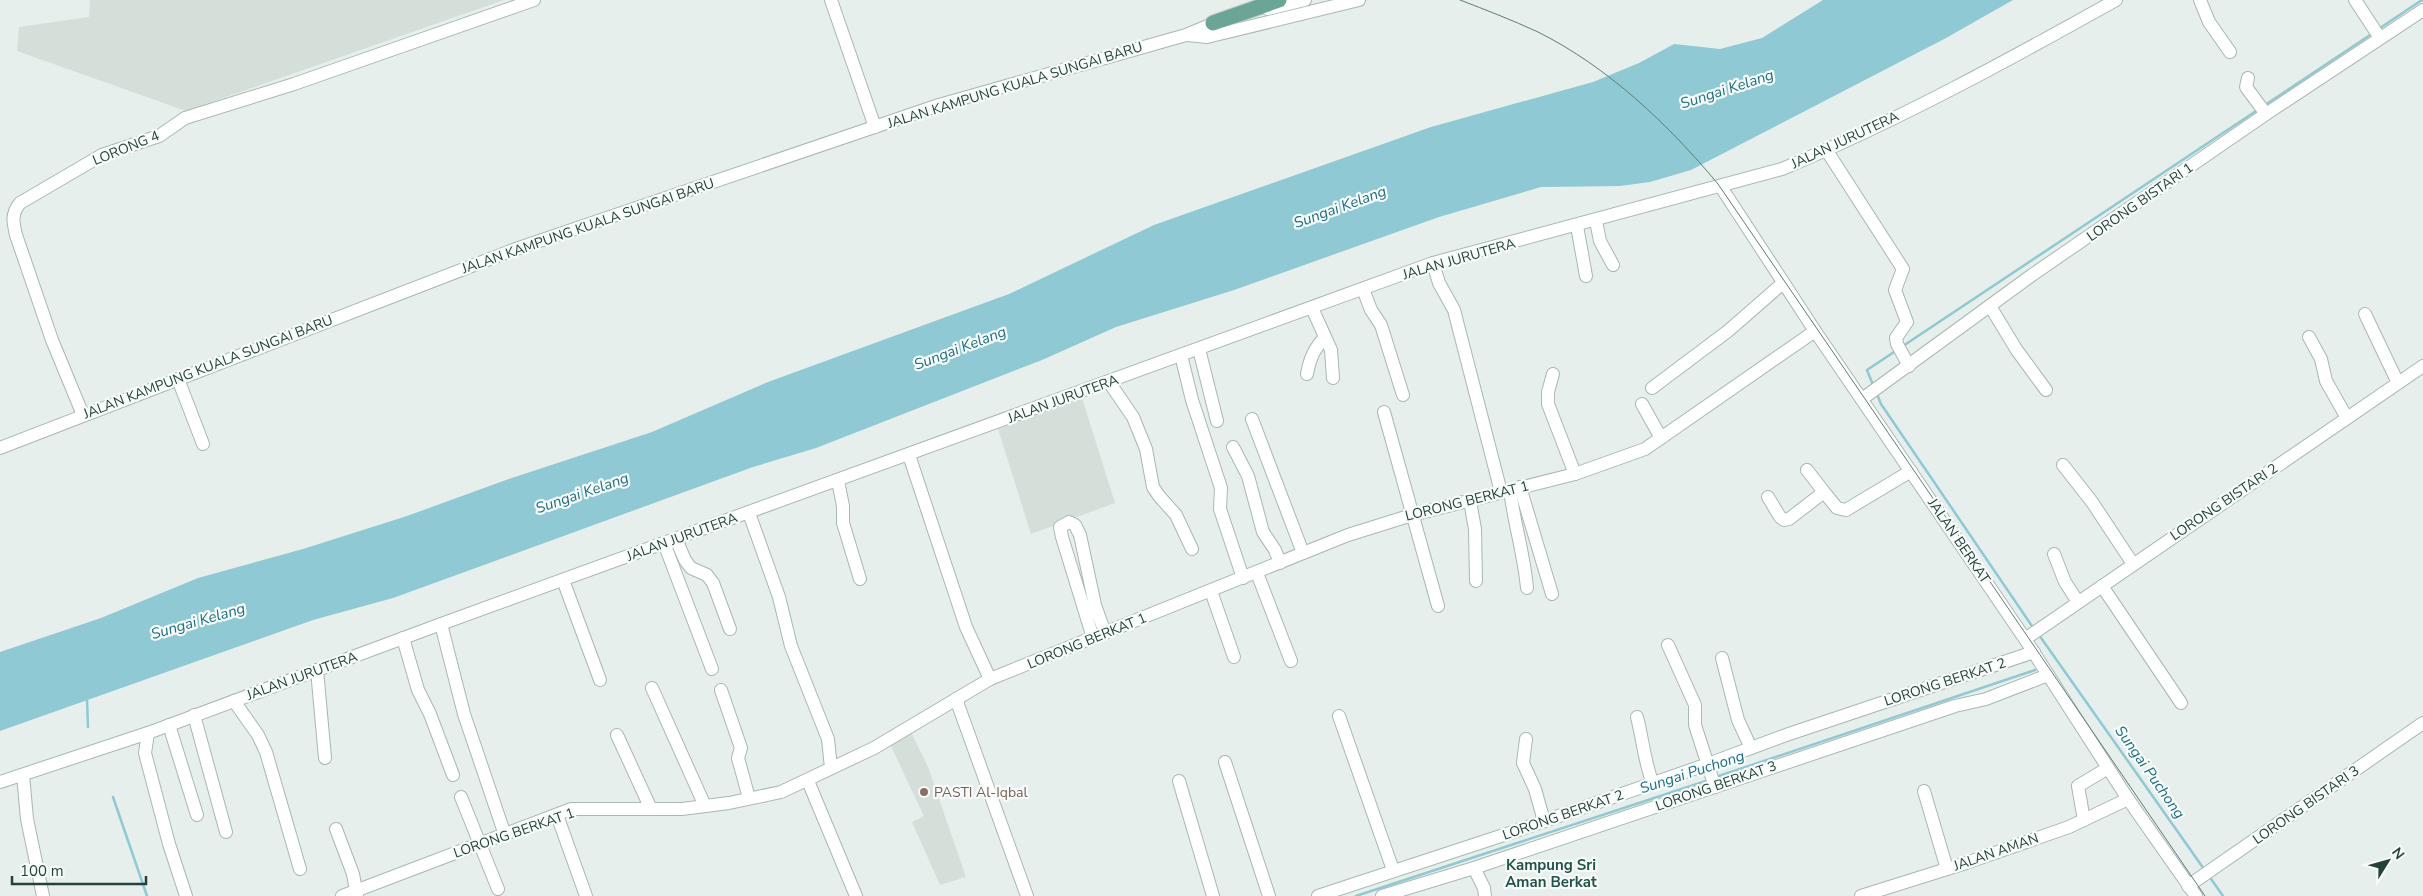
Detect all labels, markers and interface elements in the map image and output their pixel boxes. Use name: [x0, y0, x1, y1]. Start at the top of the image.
street label: JALAN KAMPUNG KUALA SUNGAI BARU: [884, 37, 1145, 133]
water label: Sungai Kelang: [1678, 64, 1776, 114]
street label: JALAN JURUTERA: [1787, 107, 1902, 174]
street label: LORONG 4: [90, 126, 162, 170]
street label: LORONG BISTARI 1: [2083, 158, 2197, 246]
street label: JALAN KAMPUNG KUALA SUNGAI BARU: [458, 174, 717, 279]
water label: Sungai Kelang: [1291, 181, 1389, 233]
street label: JALAN JURUTERA: [1399, 234, 1518, 284]
street label: JALAN KAMPUNG KUALA SUNGAI BARU: [80, 310, 335, 424]
water label: Sungai Kelang: [911, 321, 1009, 375]
street label: JALAN JURUTERA: [1004, 370, 1121, 428]
street label: LORONG BISTARI 2: [2166, 459, 2282, 545]
water label: Sungai Kelang: [533, 468, 631, 518]
street label: LORONG BERKAT 1: [1403, 476, 1531, 526]
street label: JALAN BERKAT: [1923, 494, 1995, 588]
street label: JALAN JURUTERA: [623, 508, 740, 566]
water label: Sungai Kelang: [149, 598, 248, 644]
street label: LORONG BERKAT 1: [1025, 608, 1149, 674]
street label: JALAN JURUTERA: [243, 647, 360, 705]
street label: LORONG BERKAT 2: [1882, 653, 2008, 711]
water label: Sungai Puchong: [2110, 722, 2190, 823]
water label: Sungai Puchong: [1637, 746, 1747, 798]
street label: LORONG BERKAT 3: [1653, 756, 1779, 816]
street label: LORONG BISTARI 3: [2249, 761, 2363, 849]
place label: PASTI Al-Iqbal: [934, 783, 1028, 802]
street label: LORONG BERKAT 2: [1500, 785, 1626, 845]
marker: PASTI Al-Iqbal: [918, 786, 930, 798]
street label: LORONG BERKAT 1: [451, 803, 577, 863]
street label: JALAN AMAN: [1950, 829, 2041, 876]
north arrow: [2363, 836, 2413, 886]
text: N: [2387, 844, 2409, 863]
scale bar: [12, 854, 146, 886]
district label: Kampung Sri Aman Berkat: [1505, 855, 1597, 892]
text: 100 m: [20, 861, 64, 881]

